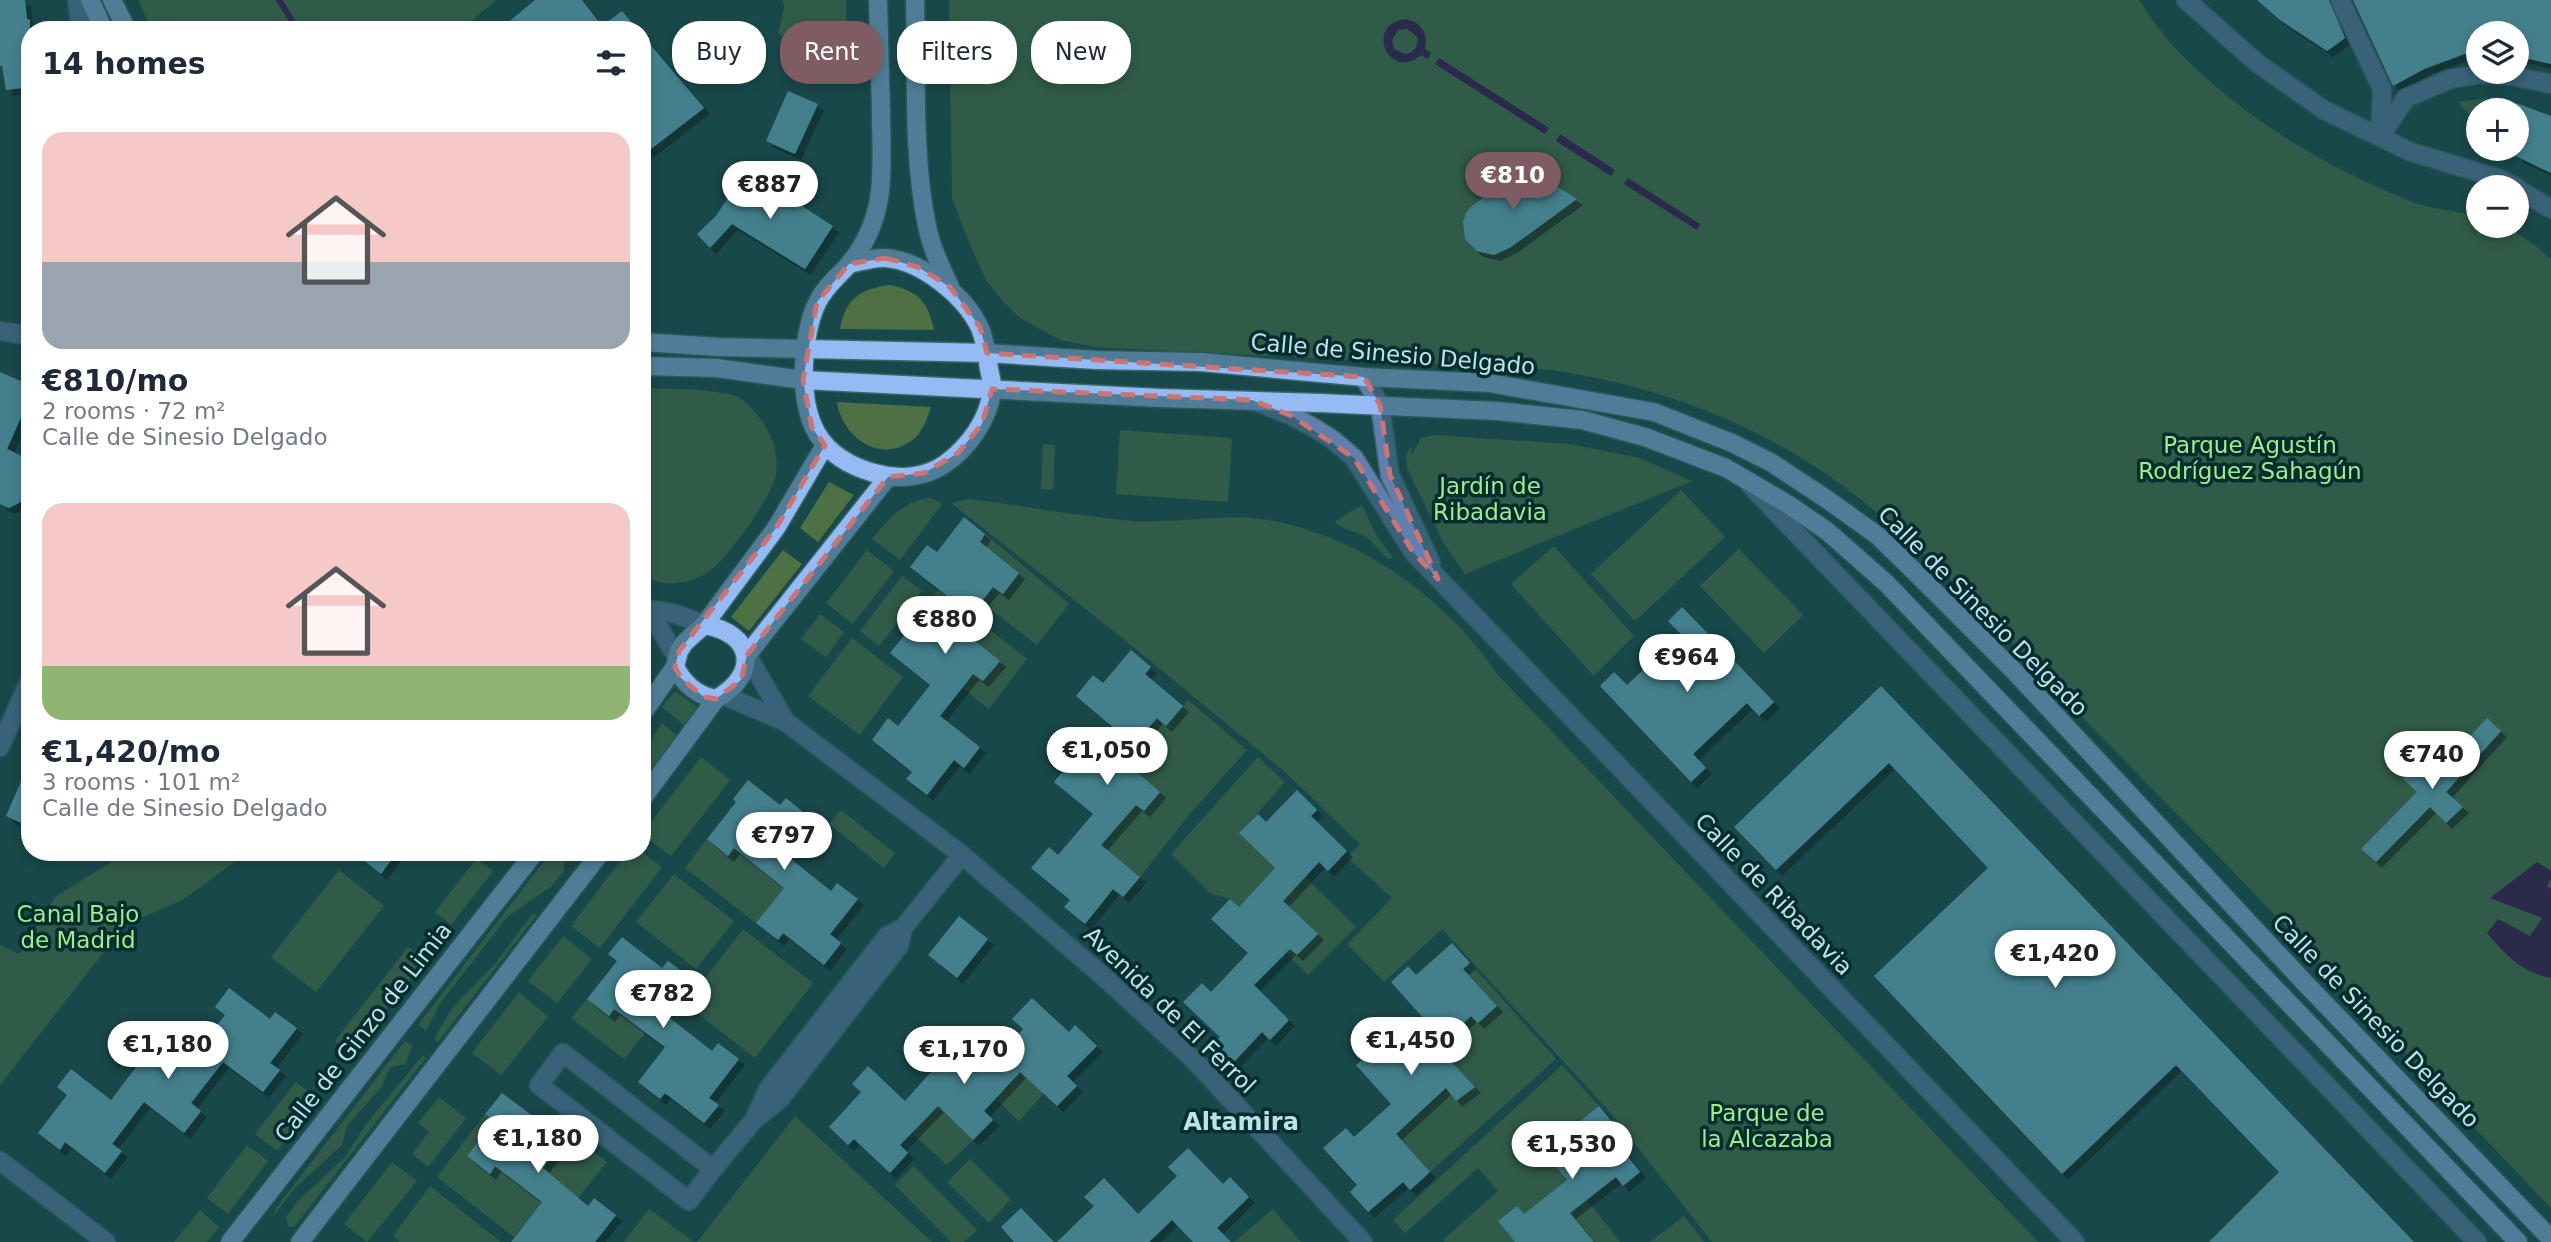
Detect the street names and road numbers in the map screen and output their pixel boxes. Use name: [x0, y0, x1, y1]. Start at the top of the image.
street label: Calle de Sinesio Delgado: [1250, 329, 1536, 379]
street label: Calle de Sinesio Delgado: [1873, 501, 2093, 721]
street label: Calle de Ribadavia: [1690, 808, 1858, 980]
street label: Calle de Sinesio Delgado: [2267, 909, 2485, 1133]
street label: Calle de Ginzo de Limia: [269, 917, 457, 1147]
street label: Avenida de El Ferrol: [1079, 921, 1261, 1099]

